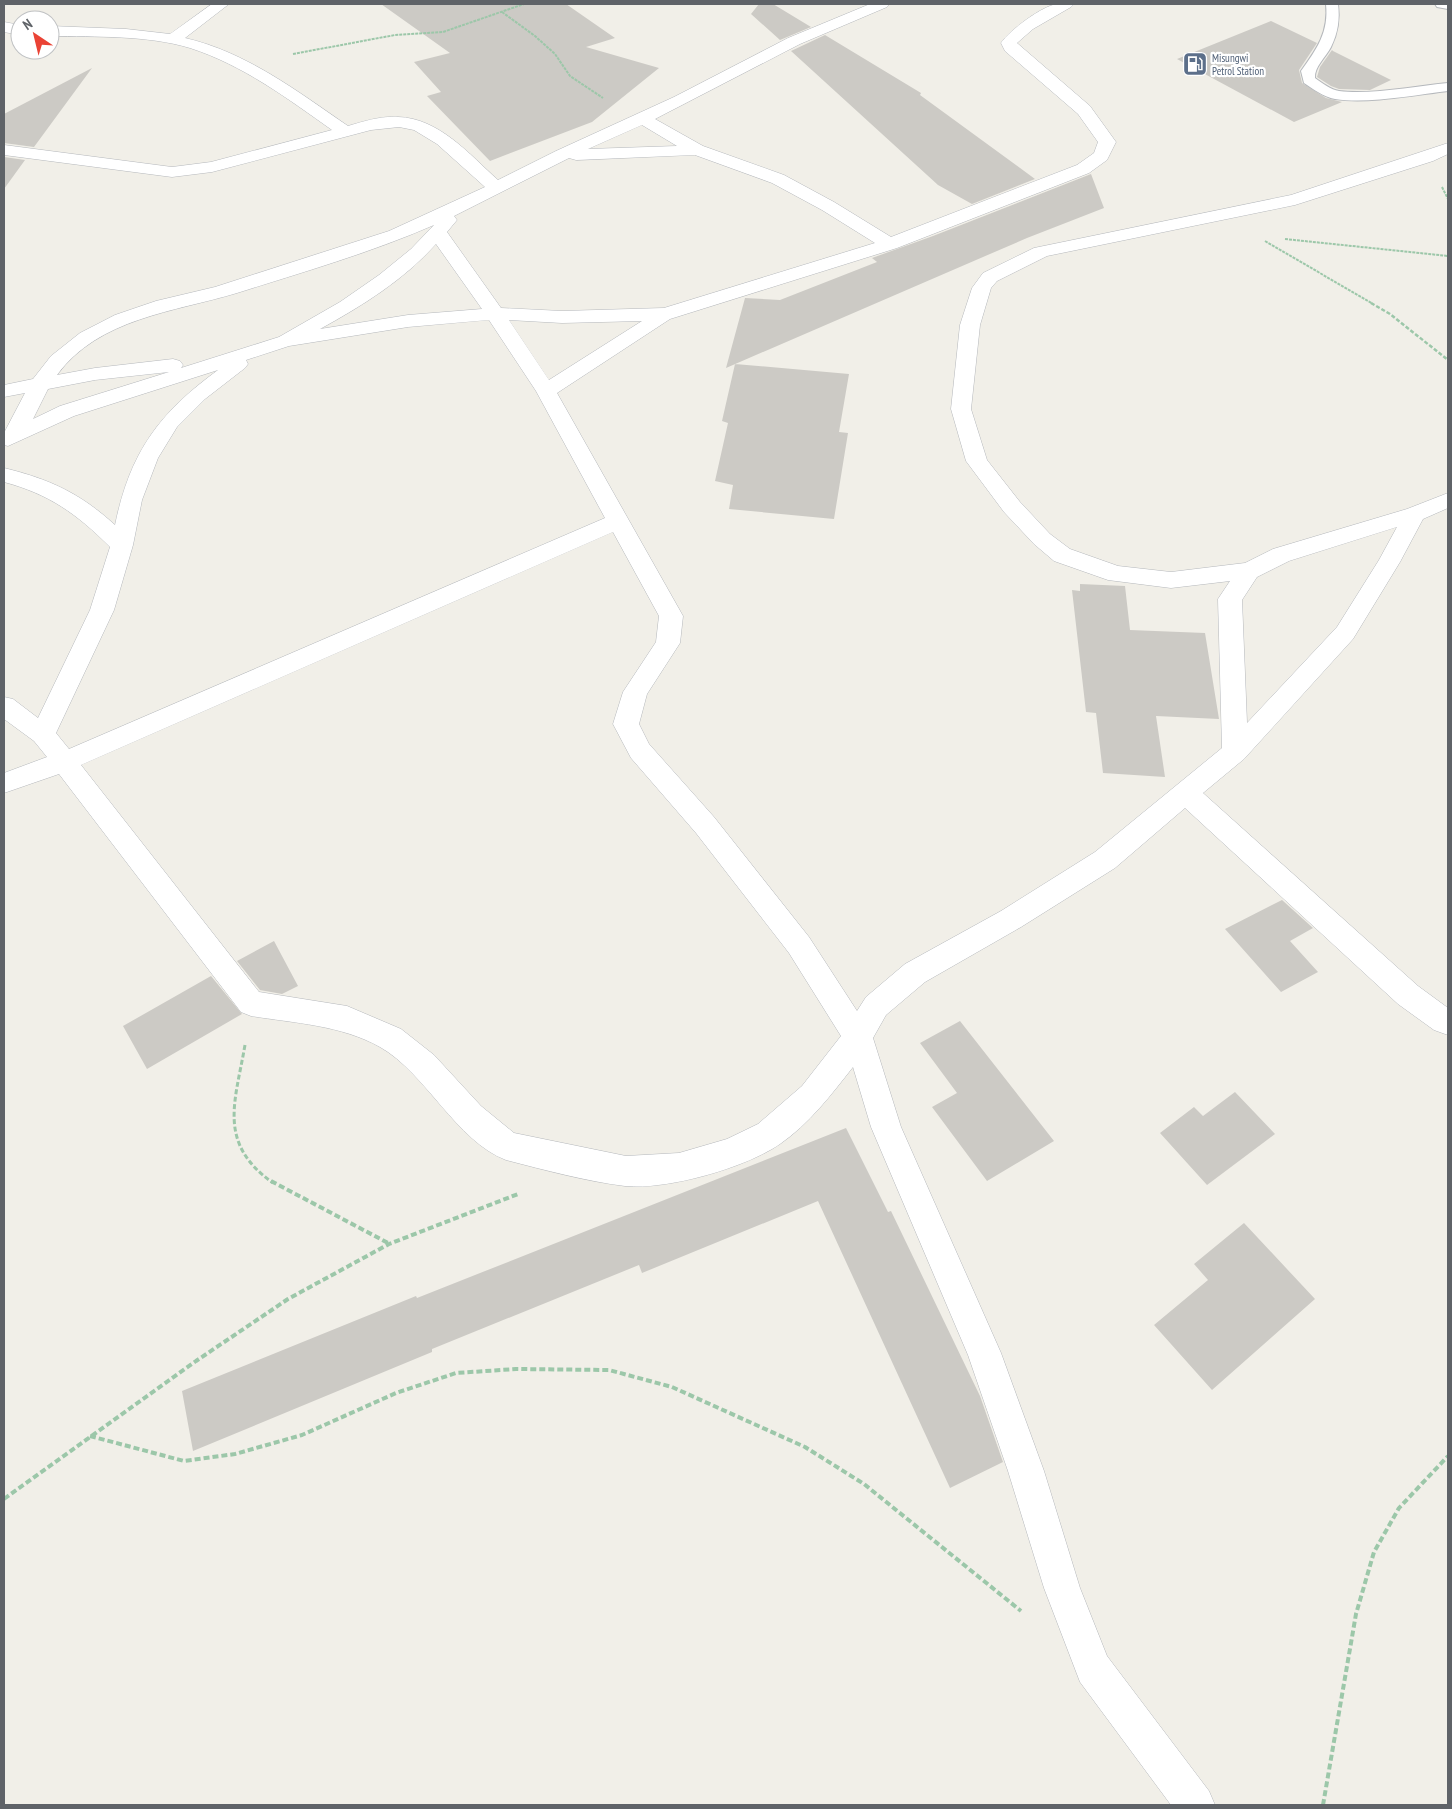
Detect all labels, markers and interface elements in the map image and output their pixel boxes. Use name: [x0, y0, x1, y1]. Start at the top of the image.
north arrow: [10, 10, 60, 60]
text: N: [19, 15, 36, 34]
fuel station icon: Misungwi Petrol Station: [1182, 51, 1208, 77]
place label: Misungwi Petrol Station: [1212, 51, 1264, 78]

